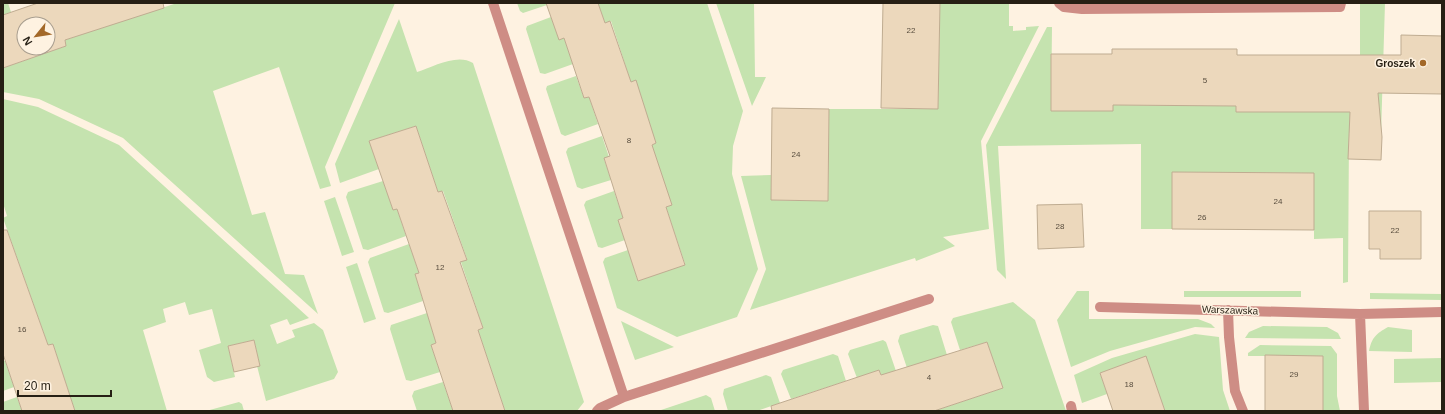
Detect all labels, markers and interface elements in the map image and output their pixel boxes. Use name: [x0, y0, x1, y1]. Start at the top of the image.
north arrow: [16, 16, 56, 56]
house number: 22: [907, 26, 916, 35]
text: N: [20, 35, 35, 47]
place label: Groszek: [1376, 58, 1415, 69]
marker: Groszek: [1418, 58, 1428, 68]
house number: 5: [1203, 76, 1208, 85]
house number: 8: [627, 136, 632, 145]
house number: 24: [792, 150, 801, 159]
house number: 24: [1274, 197, 1283, 206]
house number: 26: [1198, 213, 1207, 222]
house number: 28: [1056, 222, 1065, 231]
house number: 22: [1391, 226, 1400, 235]
house number: 12: [436, 263, 445, 272]
street label: Warszawska: [1202, 304, 1259, 316]
house number: 16: [18, 325, 27, 334]
house number: 29: [1290, 370, 1299, 379]
scale bar: [18, 372, 111, 398]
house number: 4: [927, 373, 932, 382]
text: 20 m: [24, 379, 51, 393]
house number: 18: [1125, 380, 1134, 389]

